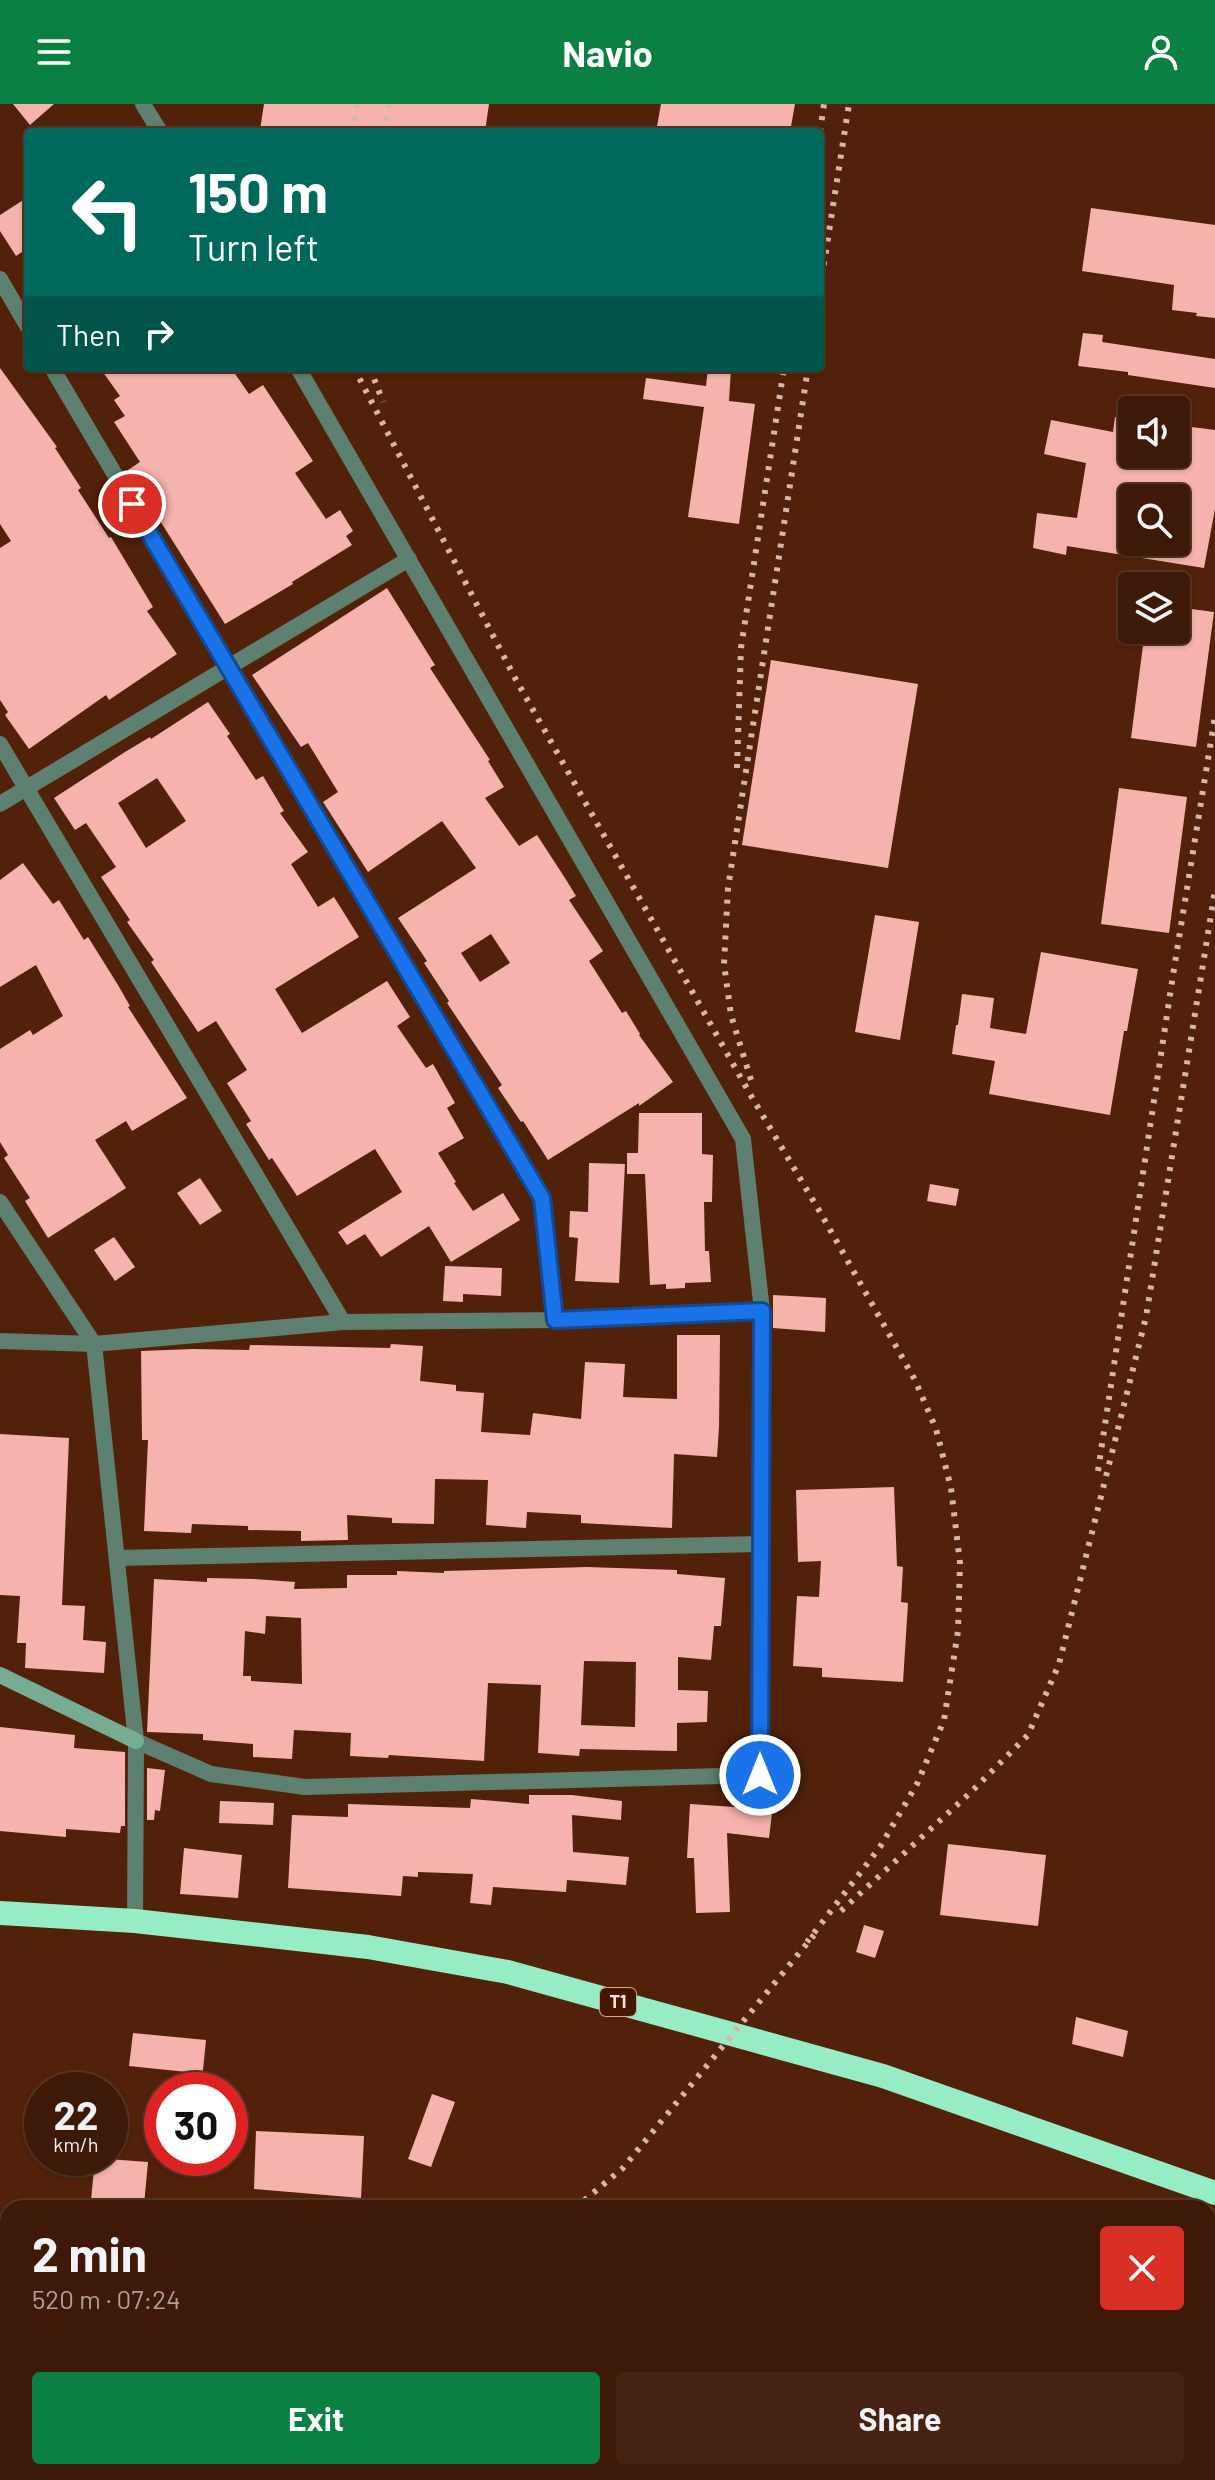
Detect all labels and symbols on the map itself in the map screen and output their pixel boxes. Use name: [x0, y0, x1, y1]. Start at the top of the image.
pin: [98, 470, 166, 538]
position arrow: [718, 1733, 802, 1817]
road number: T1: [600, 1988, 636, 2016]
speed limit sign: 30: [144, 2072, 248, 2176]

